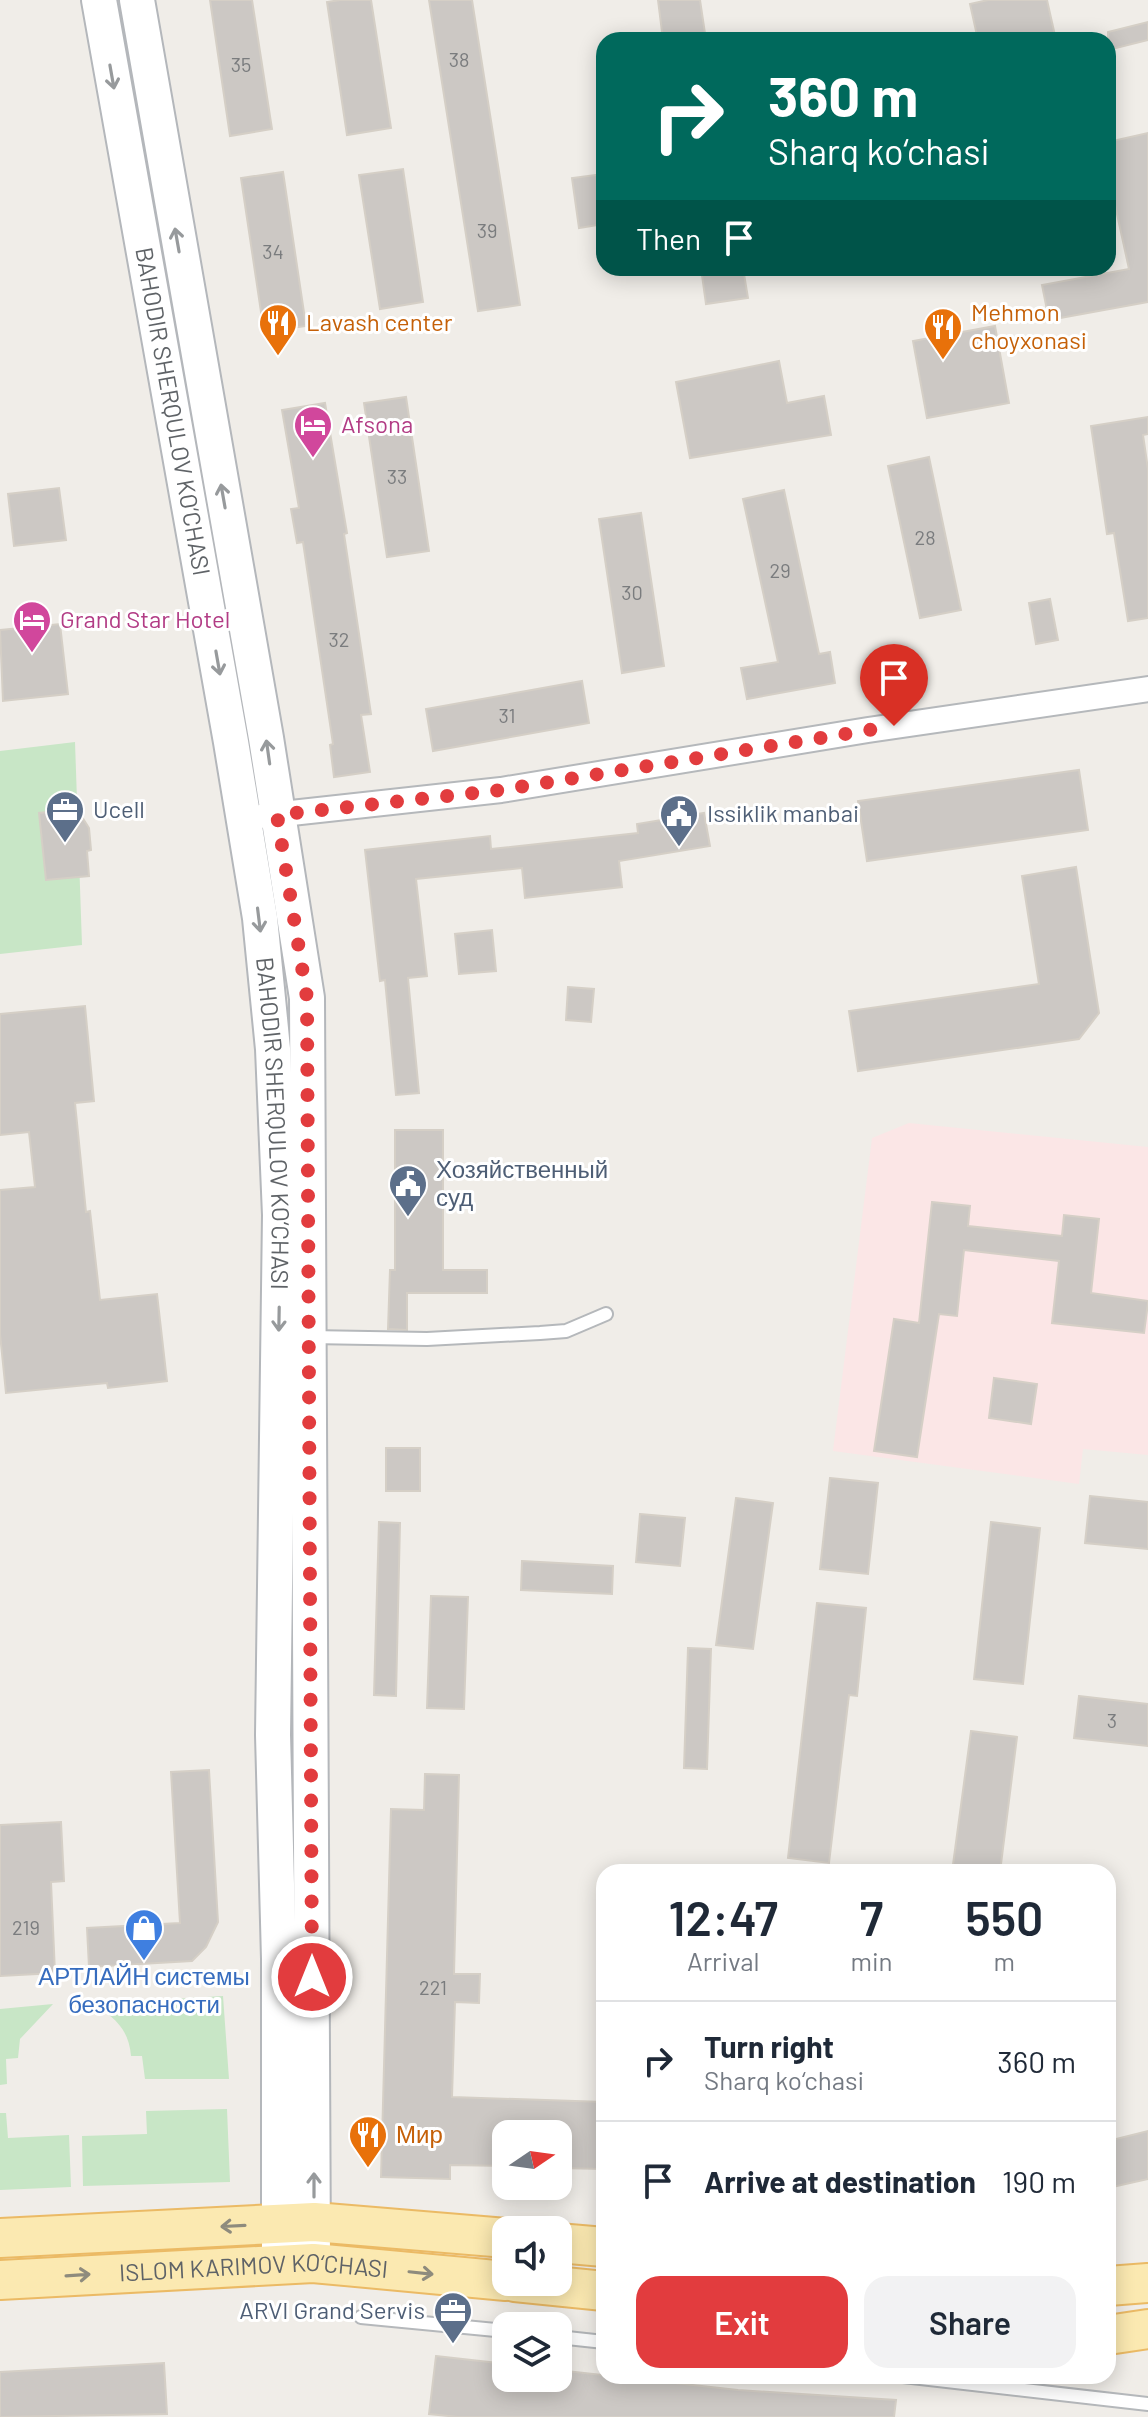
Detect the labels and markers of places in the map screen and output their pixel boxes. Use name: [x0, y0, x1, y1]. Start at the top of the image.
place label: Mehmon choyxonasi: [971, 297, 1087, 354]
restaurant icon: Lavash center: [257, 302, 299, 357]
restaurant icon: Mehmon choyxonasi: [922, 306, 964, 361]
place label: Lavash center: [306, 307, 453, 336]
hotel icon: Afsona: [292, 404, 334, 459]
place label: Afsona: [341, 409, 413, 438]
hotel icon: Grand Star Hotel: [11, 599, 53, 654]
place label: Grand Star Hotel: [60, 604, 230, 633]
pin: [860, 644, 928, 726]
office icon: Ucell: [44, 789, 86, 844]
public building icon: Issiklik manbai: [658, 793, 700, 848]
place label: Ucell: [93, 794, 145, 823]
place label: Issiklik manbai: [707, 798, 859, 827]
place label: Хозяйственный суд: [436, 1154, 608, 1211]
public building icon: Хозяйственный суд: [387, 1163, 429, 1218]
shop icon: АРТЛАЙН системы безопасности: [123, 1907, 165, 1962]
place label: АРТЛАЙН системы безопасности: [38, 1961, 250, 2018]
restaurant icon: Мир: [347, 2114, 389, 2169]
place label: Мир: [396, 2119, 443, 2148]
office icon: ARVI Grand Servis: [432, 2290, 474, 2345]
place label: ARVI Grand Servis: [239, 2295, 425, 2324]

